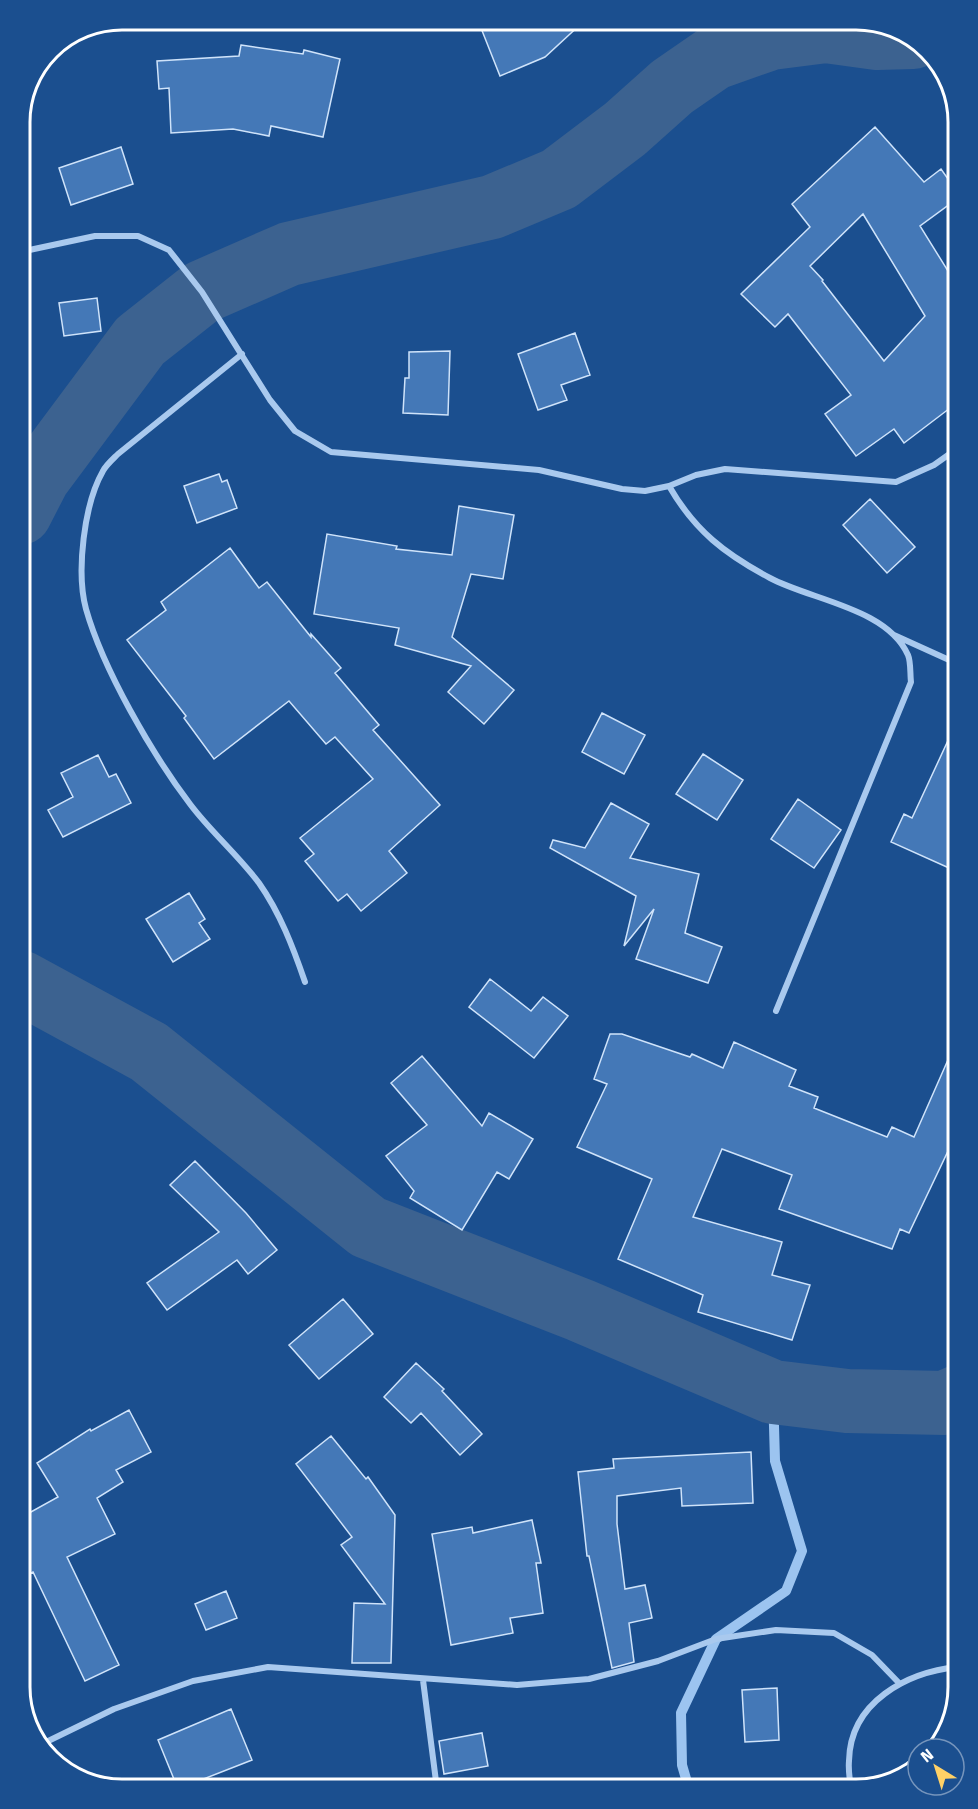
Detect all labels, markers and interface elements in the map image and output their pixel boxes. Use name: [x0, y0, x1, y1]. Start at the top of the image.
north arrow: [906, 1737, 966, 1797]
text: N: [917, 1745, 937, 1766]

